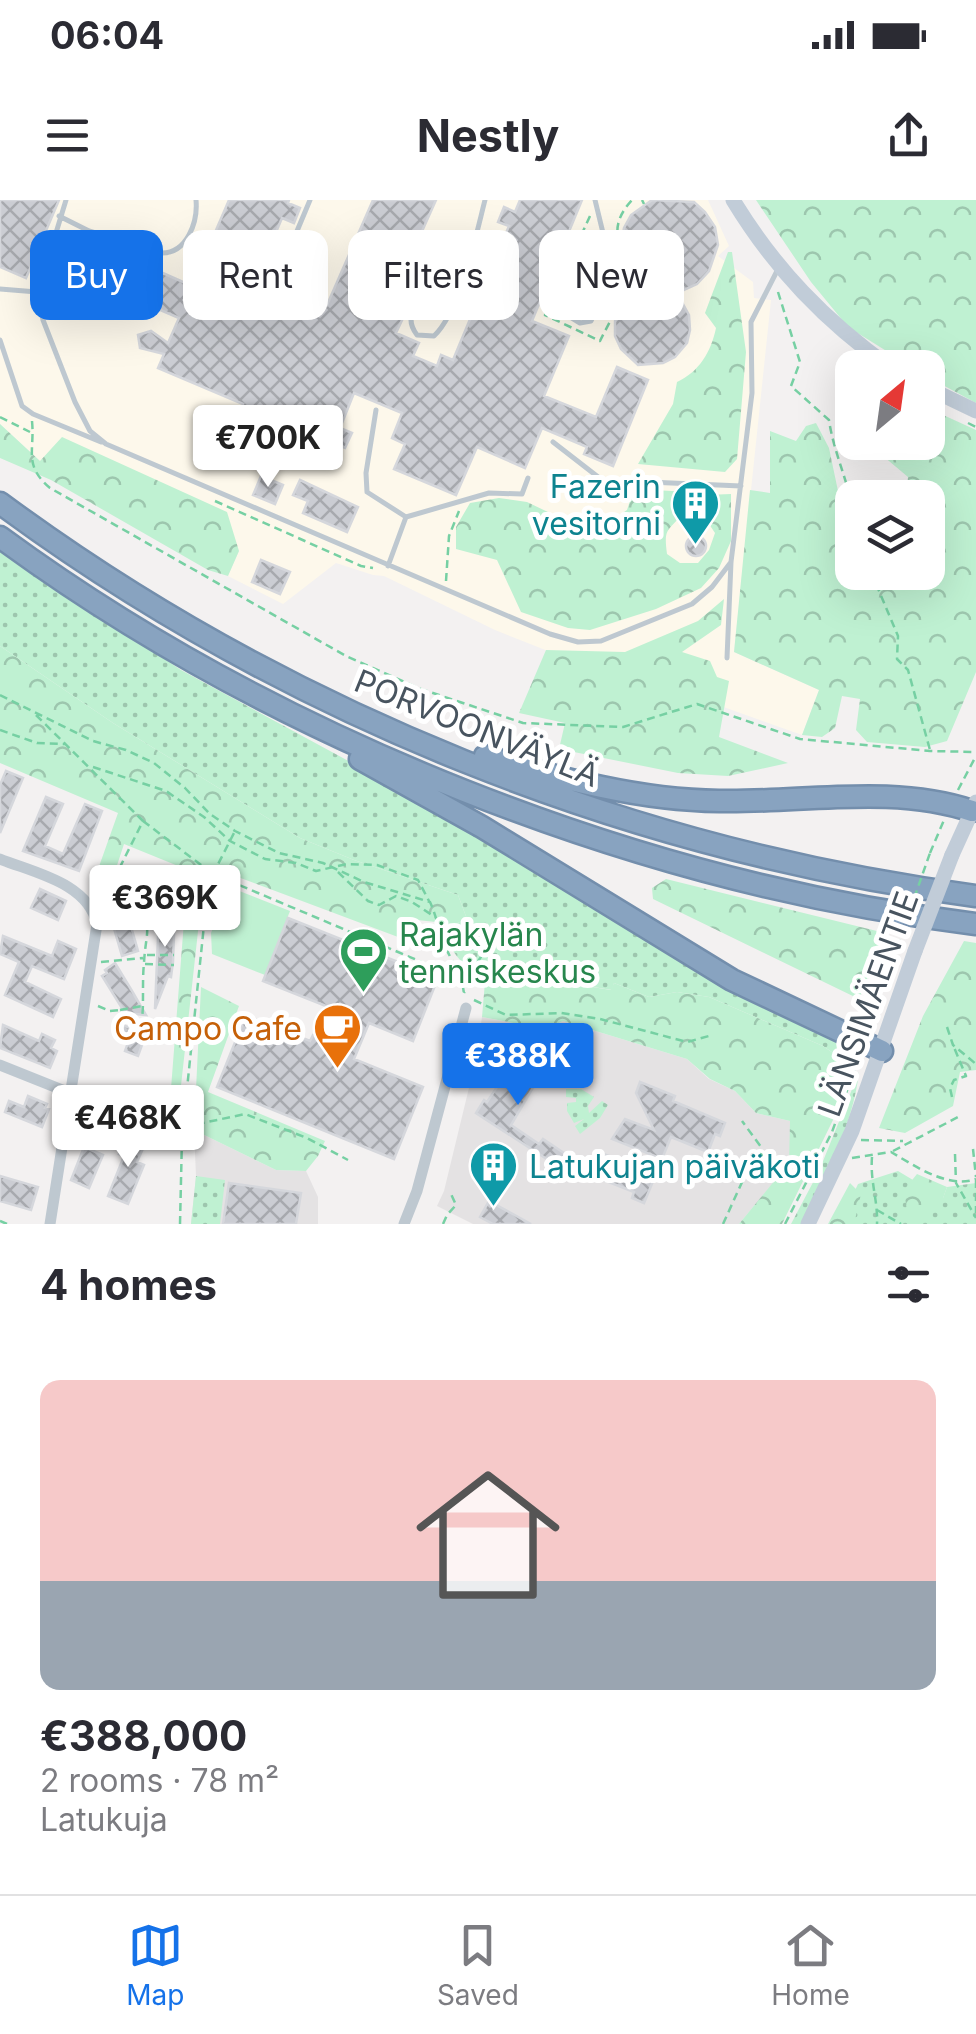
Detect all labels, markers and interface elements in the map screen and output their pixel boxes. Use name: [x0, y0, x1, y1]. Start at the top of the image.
text: 06:04: [50, 12, 164, 58]
icon: menu: [40, 108, 95, 163]
text: Nestly: [417, 108, 559, 163]
icon: share: [881, 108, 936, 163]
chip: Buy: [30, 230, 163, 320]
chip: Rent: [183, 230, 328, 320]
chip: Filters: [348, 230, 519, 320]
chip: New: [539, 230, 684, 320]
north arrow: [835, 350, 945, 460]
map controls: [835, 350, 945, 590]
pin: €700K: [198, 405, 338, 490]
text: €700K: [215, 418, 321, 457]
place label: Fazerin vesitorni: [532, 467, 661, 543]
building icon: Fazerin vesitorni: [670, 478, 722, 546]
button: layers: [835, 480, 945, 590]
street label: PORVOONVÄYLÄ: [349, 661, 605, 795]
pin: €369K: [95, 865, 235, 950]
text: €369K: [111, 878, 219, 917]
street label: LÄNSIMÄENTIE: [809, 886, 927, 1122]
place label: Rajakylän tenniskeskus: [399, 915, 596, 991]
sports icon: Rajakylän tenniskeskus: [338, 926, 390, 994]
cafe icon: Campo Cafe: [311, 1002, 363, 1070]
place label: Campo Cafe: [114, 1009, 302, 1048]
pin: €388K: [448, 1023, 588, 1108]
text: €388K: [464, 1036, 572, 1075]
pin: €468K: [58, 1085, 198, 1170]
text: €468K: [74, 1098, 182, 1137]
building icon: Latukujan päiväkoti: [468, 1140, 520, 1208]
place label: Latukujan päiväkoti: [529, 1147, 820, 1186]
icon: filters: [881, 1257, 936, 1312]
text: 4 homes: [40, 1259, 217, 1310]
icon: home: [398, 1445, 578, 1625]
text: €388,000: [40, 1710, 247, 1761]
text: 2 rooms · 78 m²: [40, 1761, 279, 1800]
text: Latukuja: [40, 1800, 168, 1839]
tab: Map: [126, 1918, 184, 2012]
tab: Saved: [437, 1918, 519, 2012]
tab: Home: [771, 1918, 850, 2012]

